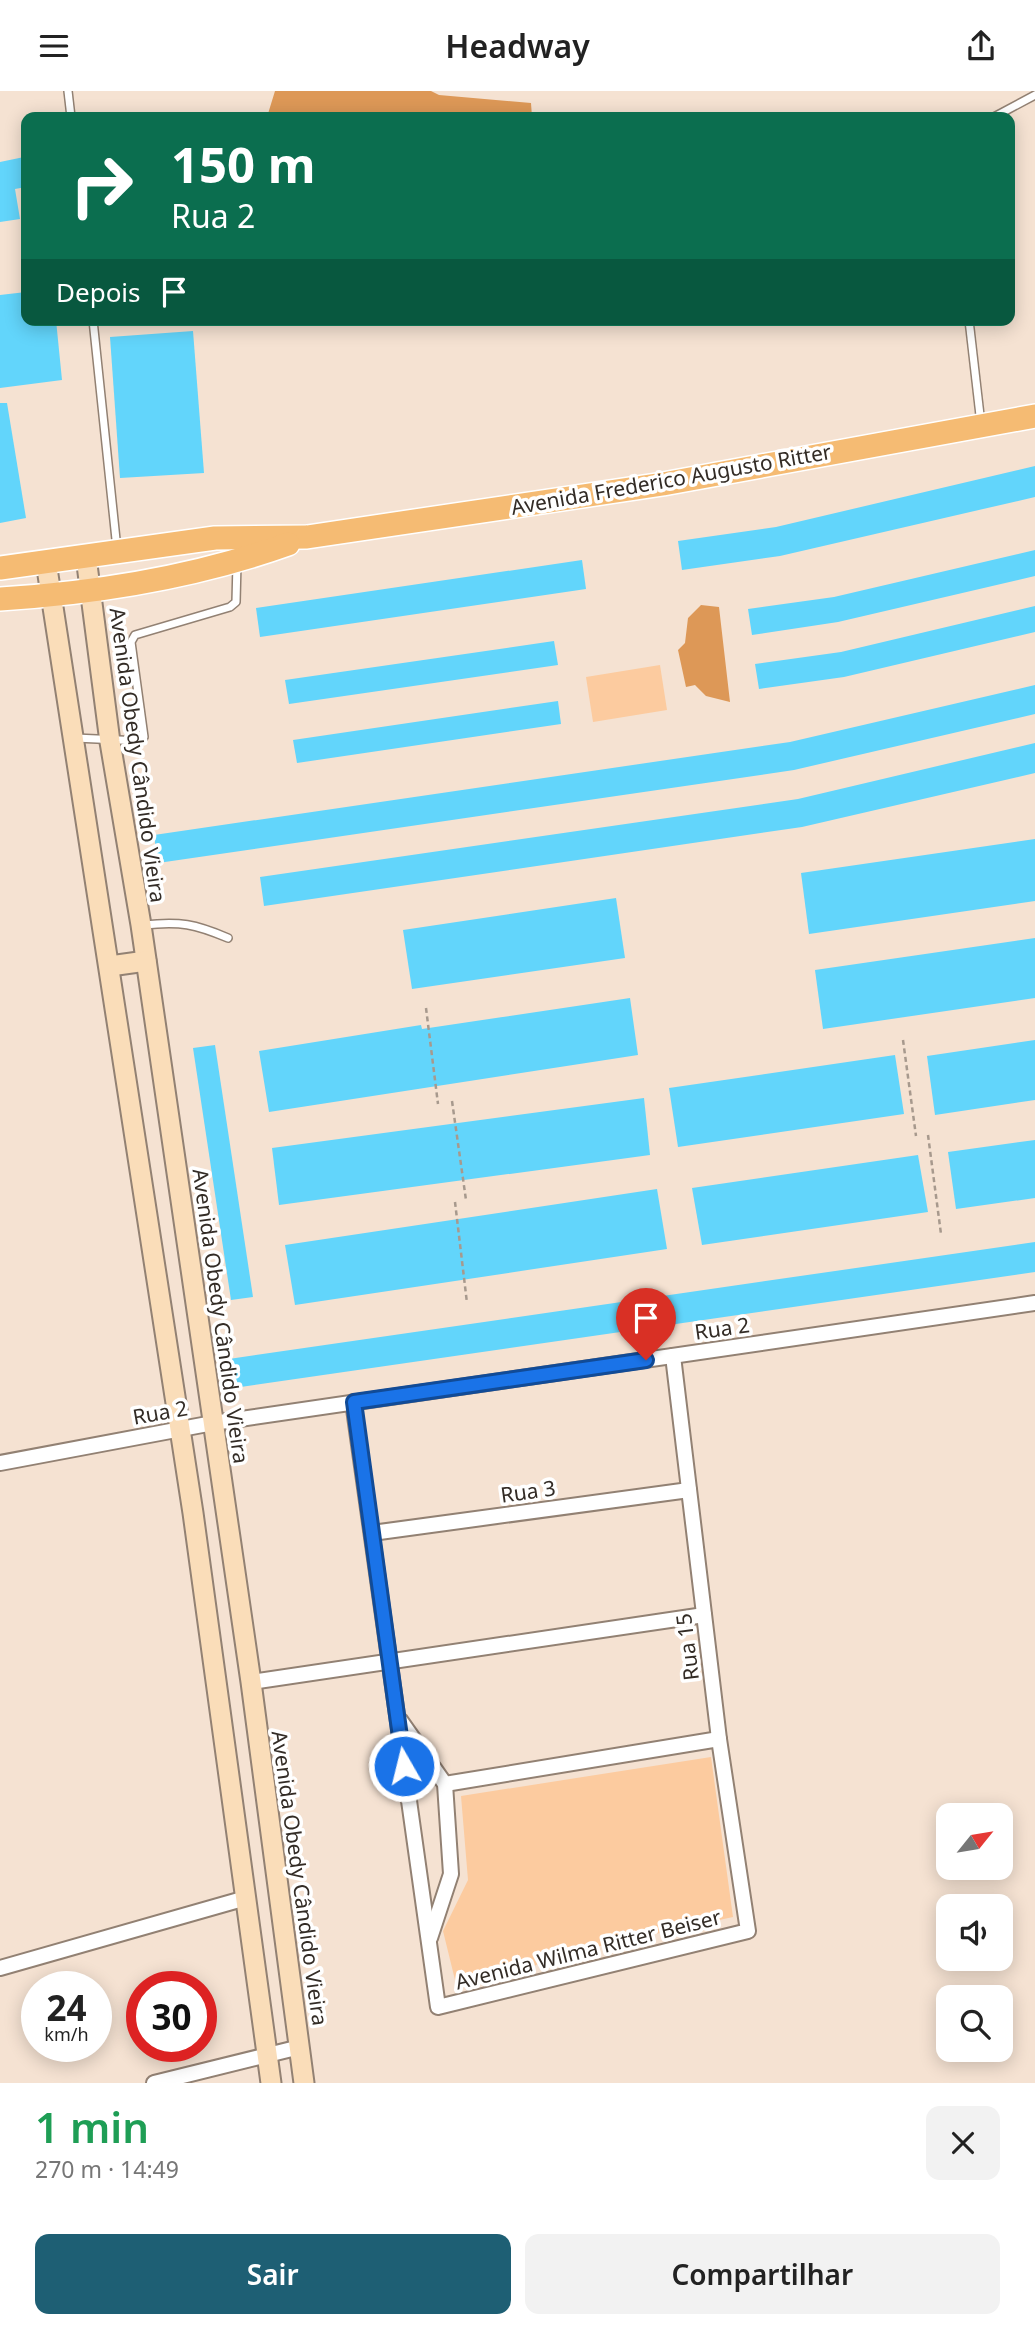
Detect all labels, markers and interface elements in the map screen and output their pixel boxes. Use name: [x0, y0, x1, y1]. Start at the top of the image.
text: Headway: [445, 24, 590, 67]
icon: menu: [35, 27, 73, 65]
icon: share: [962, 27, 1000, 65]
text: 150 m: [171, 131, 316, 197]
icon: right: [56, 140, 147, 231]
text: Rua 2: [171, 194, 255, 237]
icon: arrive: [155, 273, 193, 311]
text: Depois: [56, 274, 141, 310]
street label: Avenida Frederico Augusto Ritter: [509, 437, 834, 521]
street label: Avenida Obedy Cândido Vieira: [103, 606, 173, 904]
street label: Avenida Obedy Cândido Vieira: [186, 1167, 256, 1465]
pin: [616, 1288, 676, 1360]
icon: arrive: [627, 1299, 665, 1337]
street label: Rua 2: [693, 1310, 751, 1346]
street label: Rua 2: [130, 1393, 190, 1431]
street label: Rua 3: [499, 1473, 557, 1509]
street label: Rua 15: [669, 1612, 705, 1682]
street label: Avenida Obedy Cândido Vieira: [265, 1729, 335, 2027]
position arrow: [367, 1729, 441, 1803]
north arrow: [936, 1803, 1013, 1879]
map controls: [936, 1803, 1013, 2062]
button: sound: [936, 1894, 1013, 1971]
street label: Avenida Wilma Ritter Beiser: [452, 1902, 724, 1996]
speed limit sign: 30: [126, 1971, 217, 2062]
text: 24: [46, 1984, 87, 2031]
button: search: [936, 1985, 1013, 2062]
text: km/h: [44, 2022, 89, 2046]
text: 1 min: [35, 2098, 149, 2155]
button: close: [926, 2106, 1000, 2180]
text: 270 m · 14:49: [35, 2153, 179, 2185]
button: Sair: [35, 2234, 511, 2314]
button: Compartilhar: [525, 2234, 1000, 2314]

